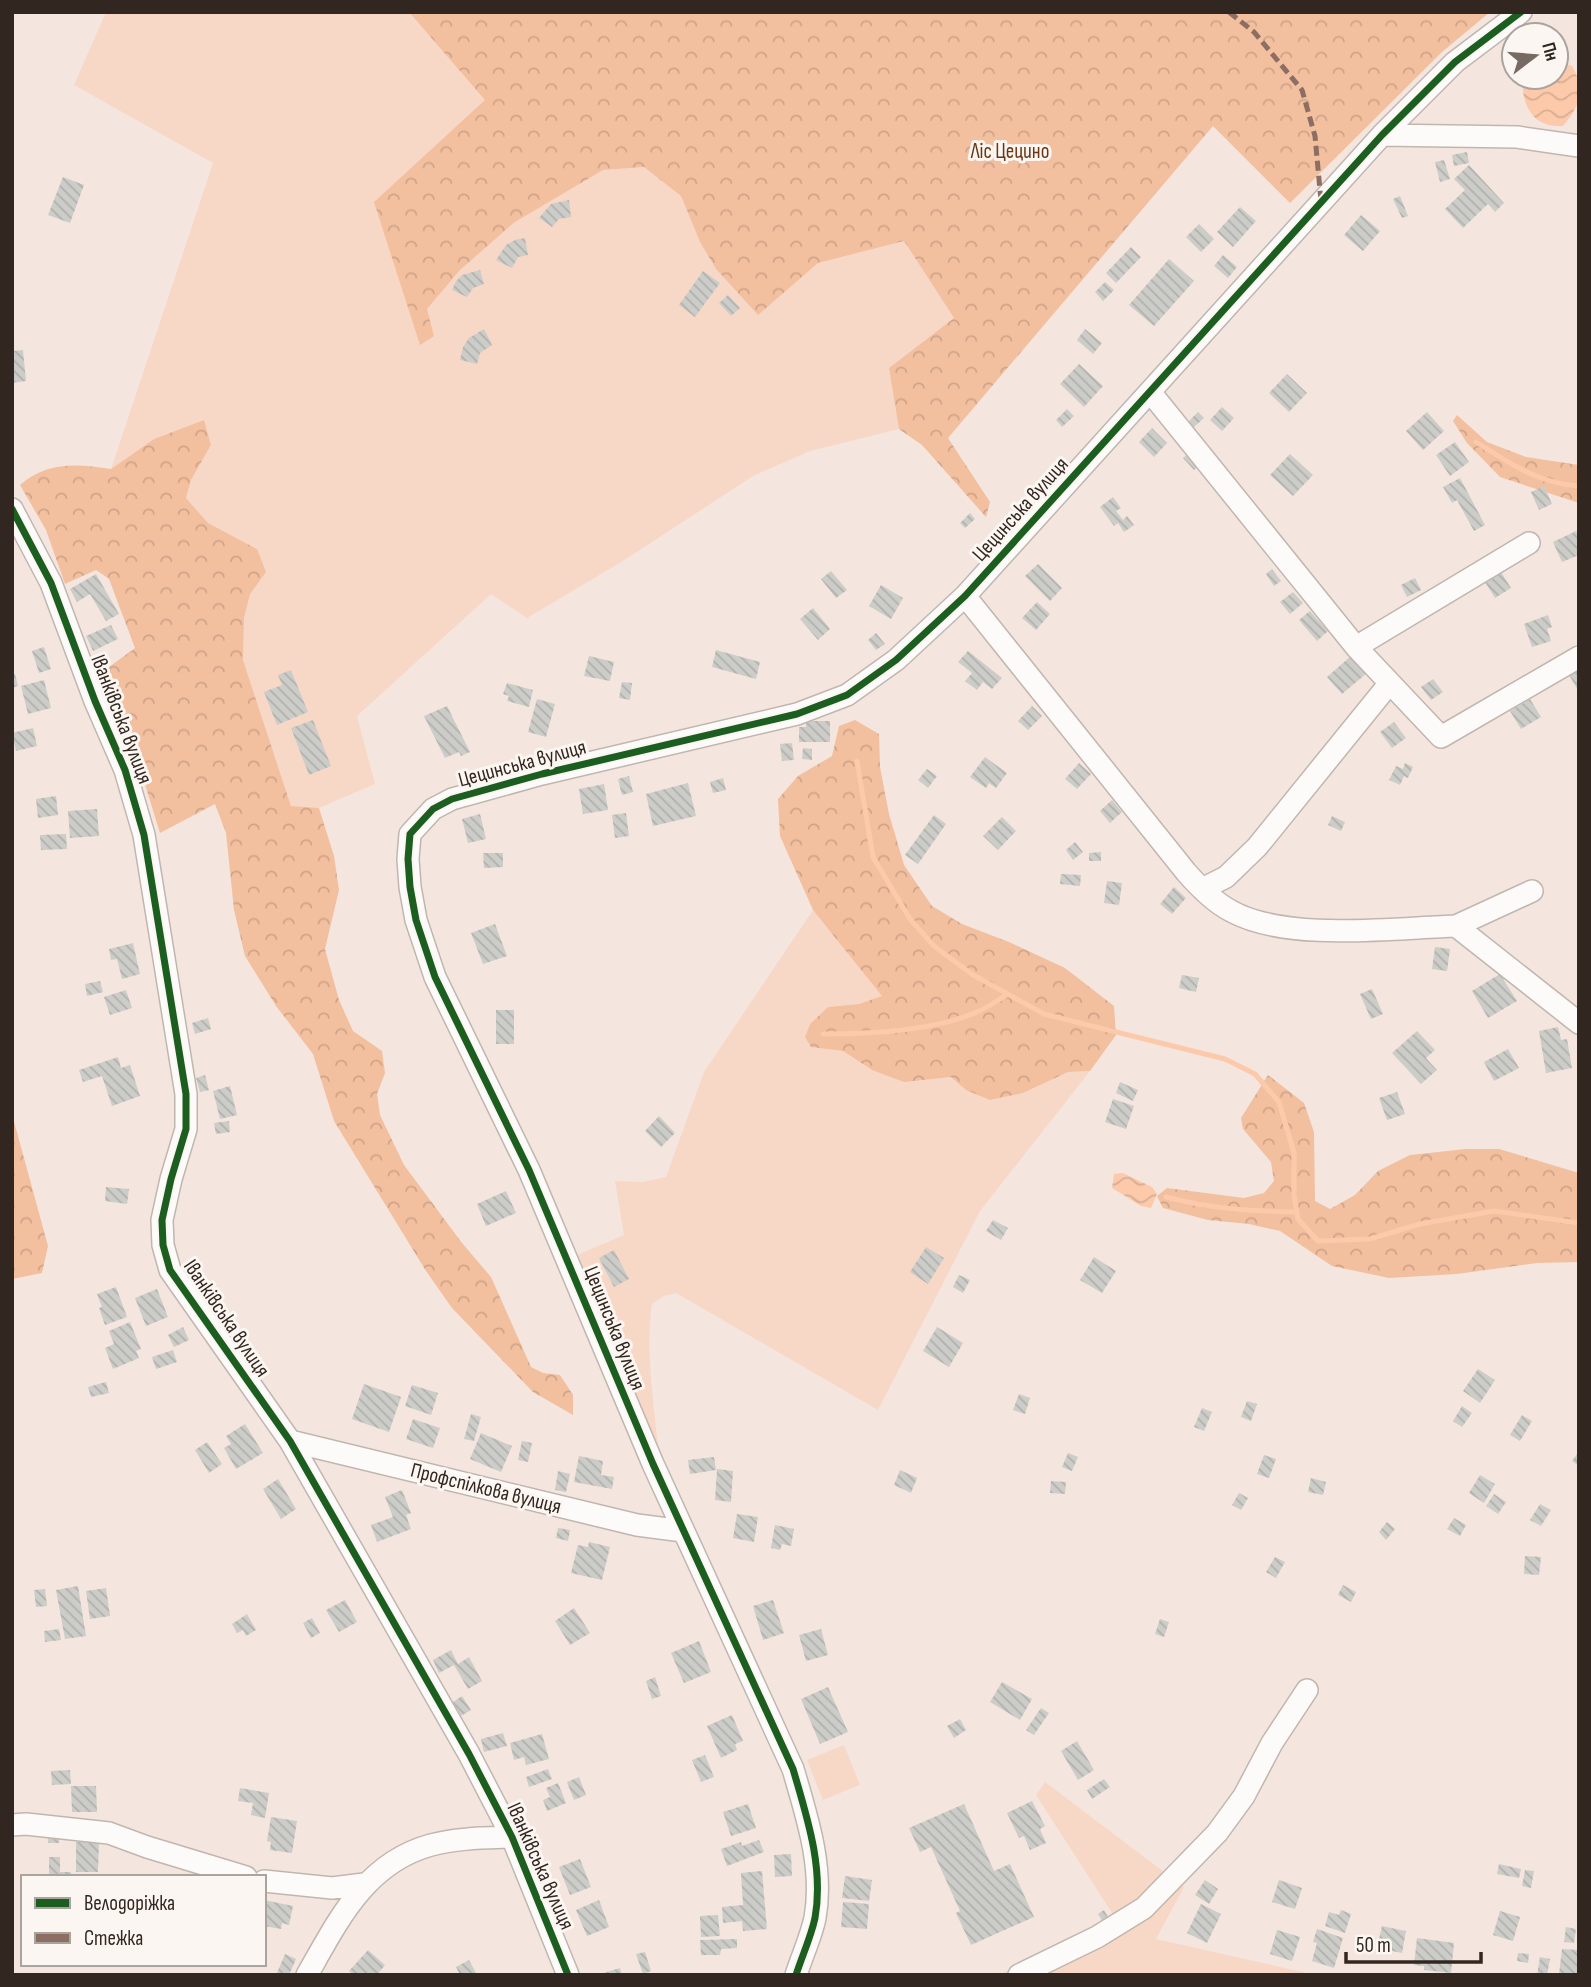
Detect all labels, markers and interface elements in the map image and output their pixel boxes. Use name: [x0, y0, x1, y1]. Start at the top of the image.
north arrow: [1500, 21, 1570, 91]
text: Пн: [1536, 40, 1563, 64]
park label: Ліс Цецино: [970, 139, 1049, 164]
street label: Цецинська вулиця: [967, 452, 1074, 567]
street label: Іванківська вулиця: [85, 651, 158, 787]
street label: Цецинська вулиця: [455, 734, 589, 793]
street label: Іванківська вулиця: [178, 1255, 275, 1382]
street label: Цецинська вулиця: [578, 1263, 651, 1394]
street label: Профспілкова вулиця: [408, 1458, 564, 1519]
street label: Іванківська вулиця: [501, 1799, 580, 1934]
legend: [21, 1875, 266, 1966]
text: Велодоріжка: [84, 1891, 175, 1916]
scale bar: [1346, 1920, 1481, 1964]
text: Стежка: [84, 1926, 143, 1951]
text: 50 m: [1356, 1933, 1391, 1958]

